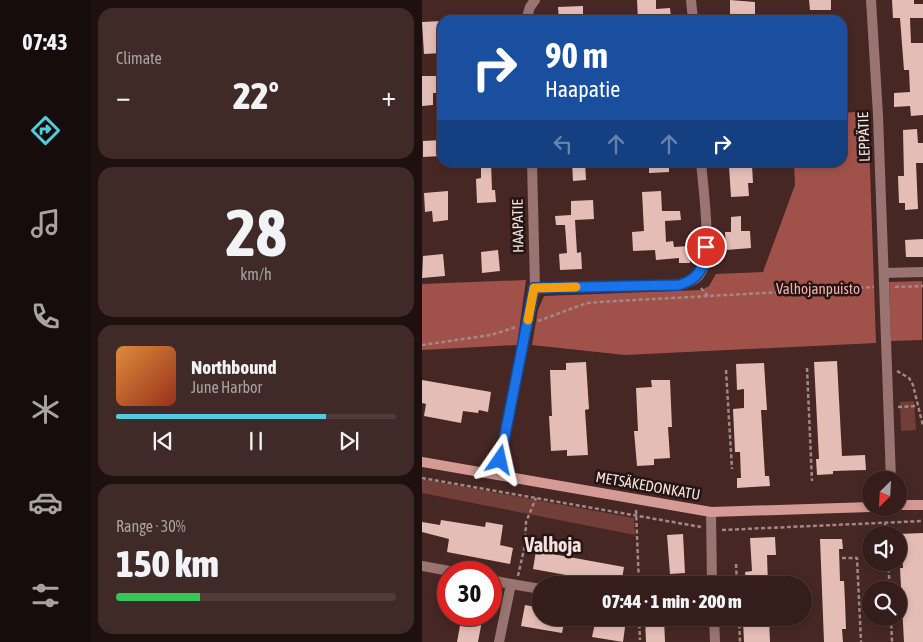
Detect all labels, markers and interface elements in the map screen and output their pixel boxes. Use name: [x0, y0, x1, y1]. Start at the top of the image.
text: 07:43: [22, 29, 68, 55]
icon: right: [462, 35, 527, 100]
text: 90 m: [545, 35, 608, 75]
text: Climate: [116, 49, 162, 67]
text: 22°: [233, 74, 279, 117]
text: Haapatie: [545, 76, 620, 102]
text: −: [116, 80, 131, 112]
text: +: [381, 80, 396, 112]
street label: LEPPÄTIE: [854, 111, 873, 162]
icon: directions: [28, 113, 63, 148]
icon: left: [549, 130, 577, 158]
icon: ahead: [602, 130, 630, 158]
icon: ahead: [655, 130, 683, 158]
icon: right: [708, 130, 736, 158]
text: 28: [225, 195, 287, 270]
street label: HAAPATIE: [509, 198, 526, 253]
icon: music: [28, 206, 63, 241]
pin: [685, 226, 727, 268]
icon: arrive: [692, 233, 720, 261]
text: km/h: [240, 265, 272, 283]
park label: Valhojanpuisto: [776, 280, 860, 297]
icon: phone: [28, 299, 63, 334]
text: Northbound: [191, 356, 277, 378]
text: June Harbor: [191, 378, 262, 396]
icon: climate: [28, 392, 63, 427]
icon: previous: [149, 427, 177, 455]
icon: pause: [242, 427, 270, 455]
icon: next: [335, 427, 363, 455]
position arrow: [473, 433, 525, 485]
street label: METSÄKEDONKATU: [594, 468, 702, 503]
north arrow: [862, 471, 907, 516]
map controls: [862, 471, 907, 626]
icon: car: [28, 485, 63, 520]
text: Range · 30%: [116, 517, 186, 535]
button: sound: [862, 526, 907, 571]
district label: Valhoja: [524, 533, 581, 556]
text: 150 km: [116, 542, 219, 585]
speed limit sign: 30: [437, 561, 502, 626]
icon: filters: [28, 578, 63, 613]
button: search: [862, 581, 907, 626]
text: 07:44 · 1 min · 200 m: [602, 590, 742, 612]

